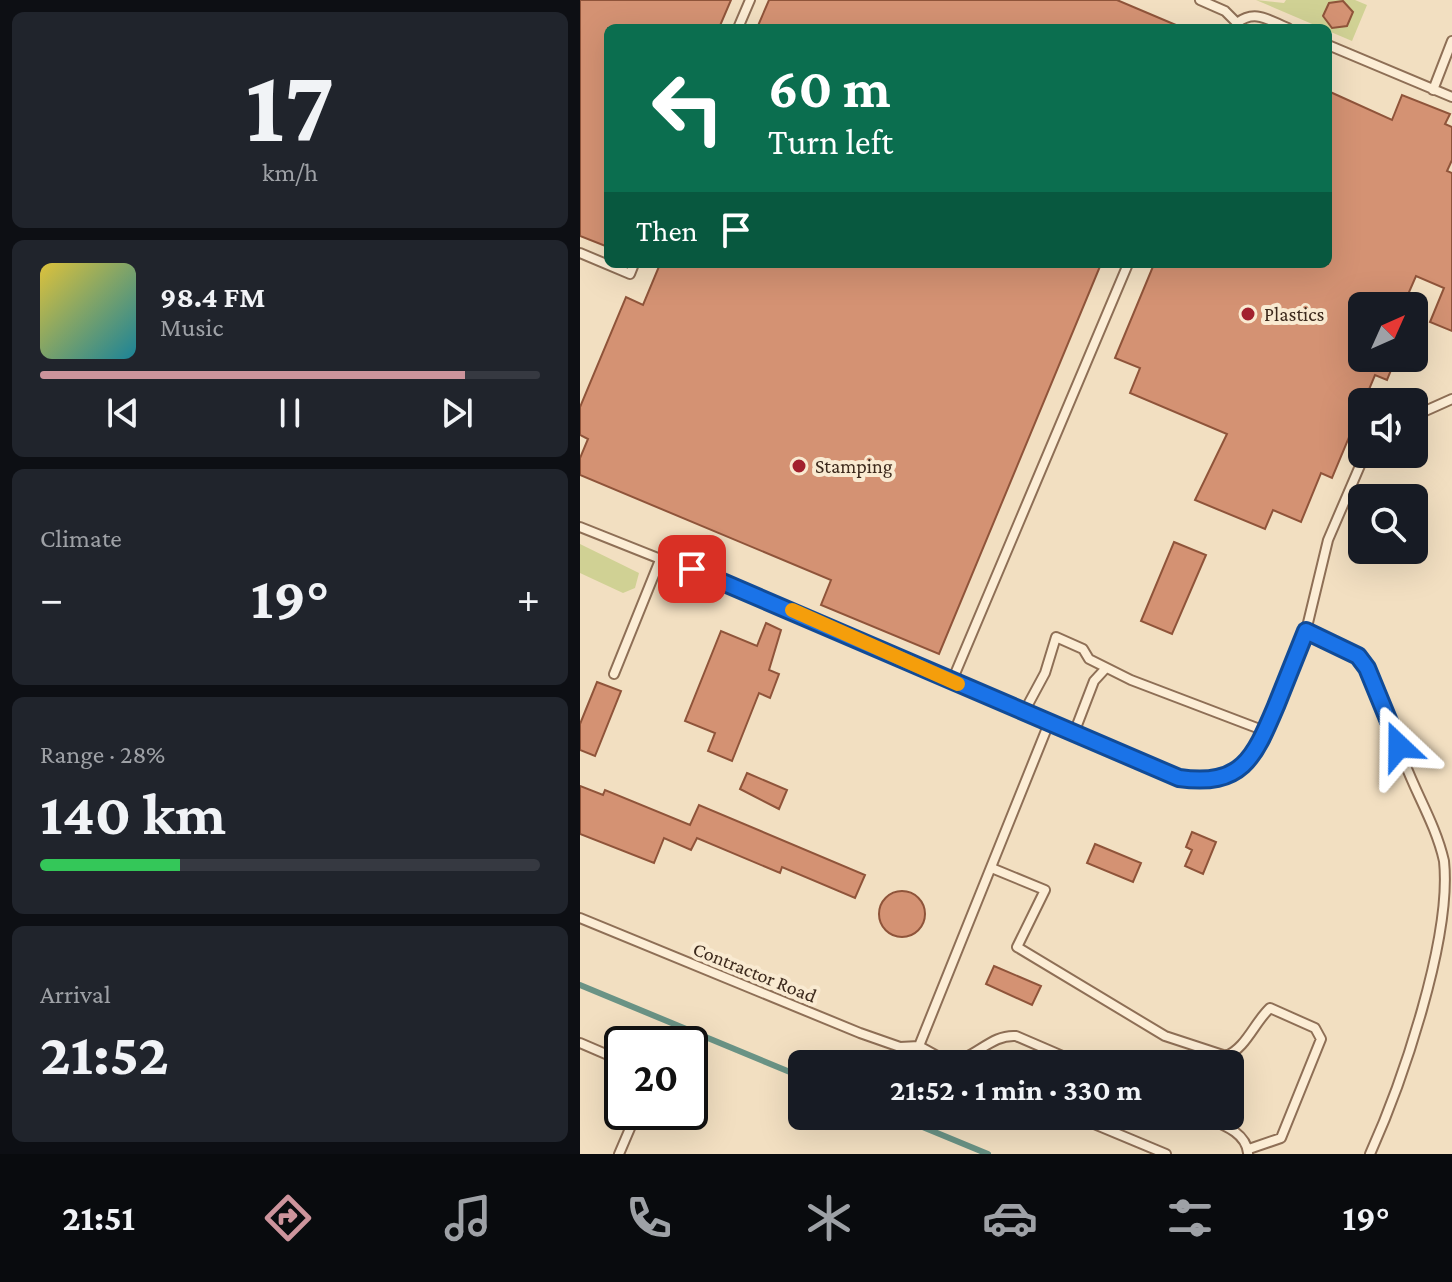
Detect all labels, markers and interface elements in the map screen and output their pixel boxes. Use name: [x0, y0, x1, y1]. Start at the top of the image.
text: 17: [245, 48, 335, 163]
icon: left: [636, 56, 740, 160]
text: 60 m: [768, 57, 891, 119]
text: Turn left: [768, 122, 893, 162]
text: km/h: [262, 158, 318, 187]
icon: arrive: [714, 208, 758, 252]
text: Then: [636, 214, 698, 247]
text: 98.4 FM: [160, 280, 265, 313]
north arrow: [1348, 292, 1428, 372]
map controls: [1348, 292, 1428, 564]
place label: Plastics: [1264, 303, 1325, 325]
marker: Plastics: [1239, 305, 1257, 323]
text: Music: [160, 313, 223, 342]
button: sound: [1348, 388, 1428, 468]
icon: previous: [101, 391, 145, 435]
icon: pause: [268, 391, 312, 435]
icon: next: [435, 391, 479, 435]
place label: Stamping: [815, 455, 893, 478]
marker: Stamping: [790, 457, 808, 475]
button: search: [1348, 484, 1428, 564]
text: Climate: [40, 524, 122, 553]
pin: [658, 535, 726, 603]
icon: arrive: [670, 547, 714, 591]
text: 19°: [251, 564, 329, 631]
text: −: [40, 574, 63, 622]
text: +: [517, 574, 540, 622]
position arrow: [1357, 704, 1441, 788]
text: Range · 28%: [40, 740, 165, 769]
text: 140 km: [40, 780, 226, 847]
street label: Contractor Road: [690, 937, 820, 1007]
text: Arrival: [40, 980, 111, 1009]
text: 21:52: [40, 1020, 169, 1087]
speed limit sign: 20: [604, 1026, 708, 1130]
text: 21:52 · 1 min · 330 m: [890, 1073, 1142, 1106]
icon: directions: [260, 1190, 316, 1246]
icon: music: [440, 1190, 496, 1246]
icon: phone: [621, 1190, 677, 1246]
icon: climate: [801, 1190, 857, 1246]
icon: car: [982, 1190, 1038, 1246]
icon: filters: [1162, 1190, 1218, 1246]
text: 21:51: [62, 1198, 135, 1238]
text: 19°: [1343, 1198, 1390, 1238]

